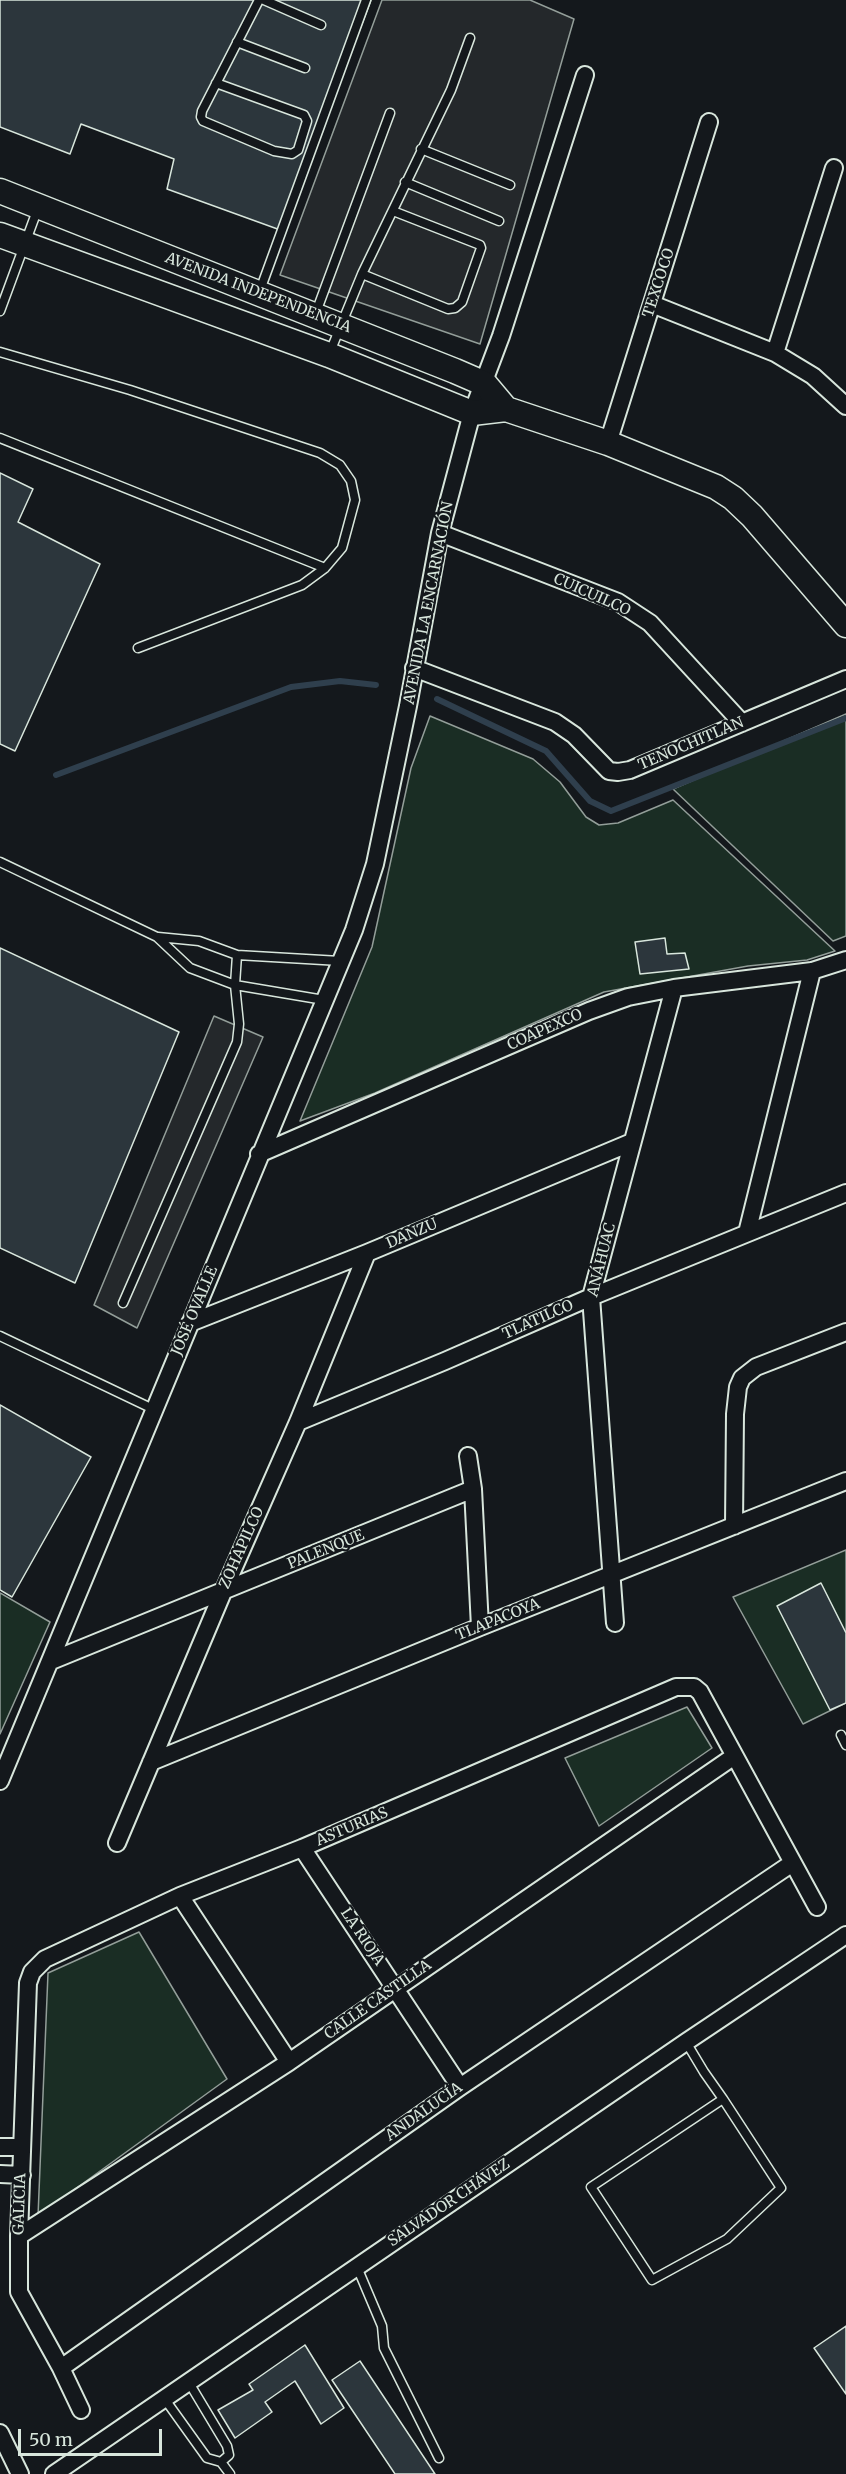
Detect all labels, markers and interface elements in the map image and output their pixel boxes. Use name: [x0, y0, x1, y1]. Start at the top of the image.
street label: TEXCOCO: [639, 246, 679, 320]
street label: AVENIDA INDEPENDENCIA: [162, 249, 354, 337]
street label: AVENIDA LA ENCARNACIÓN: [401, 500, 457, 706]
street label: CUICUILCO: [551, 570, 633, 620]
street label: TENOCHITLAN: [636, 714, 746, 774]
street label: COAPEXCO: [505, 1005, 585, 1055]
street label: DANZU: [384, 1215, 440, 1253]
street label: ANÁHUAC: [584, 1221, 620, 1299]
street label: JOSÉ OVALLE: [168, 1264, 222, 1358]
street label: TLATILCO: [500, 1296, 576, 1344]
street label: ZOHAPILCO: [216, 1504, 268, 1592]
street label: PALENQUE: [285, 1526, 367, 1574]
street label: TLAPACOYA: [453, 1595, 543, 1645]
street label: ASTURIAS: [313, 1804, 391, 1850]
street label: LA RIOJA: [336, 1905, 388, 1969]
street label: CALLE CASTILLA: [321, 1956, 435, 2044]
street label: ANDALUCÍA: [382, 2079, 466, 2145]
street label: SALVADOR CHÁVEZ: [384, 2155, 514, 2251]
street label: GALICIA: [10, 2173, 30, 2235]
scale bar: [21, 2417, 165, 2455]
text: 50 m: [29, 2428, 73, 2451]

